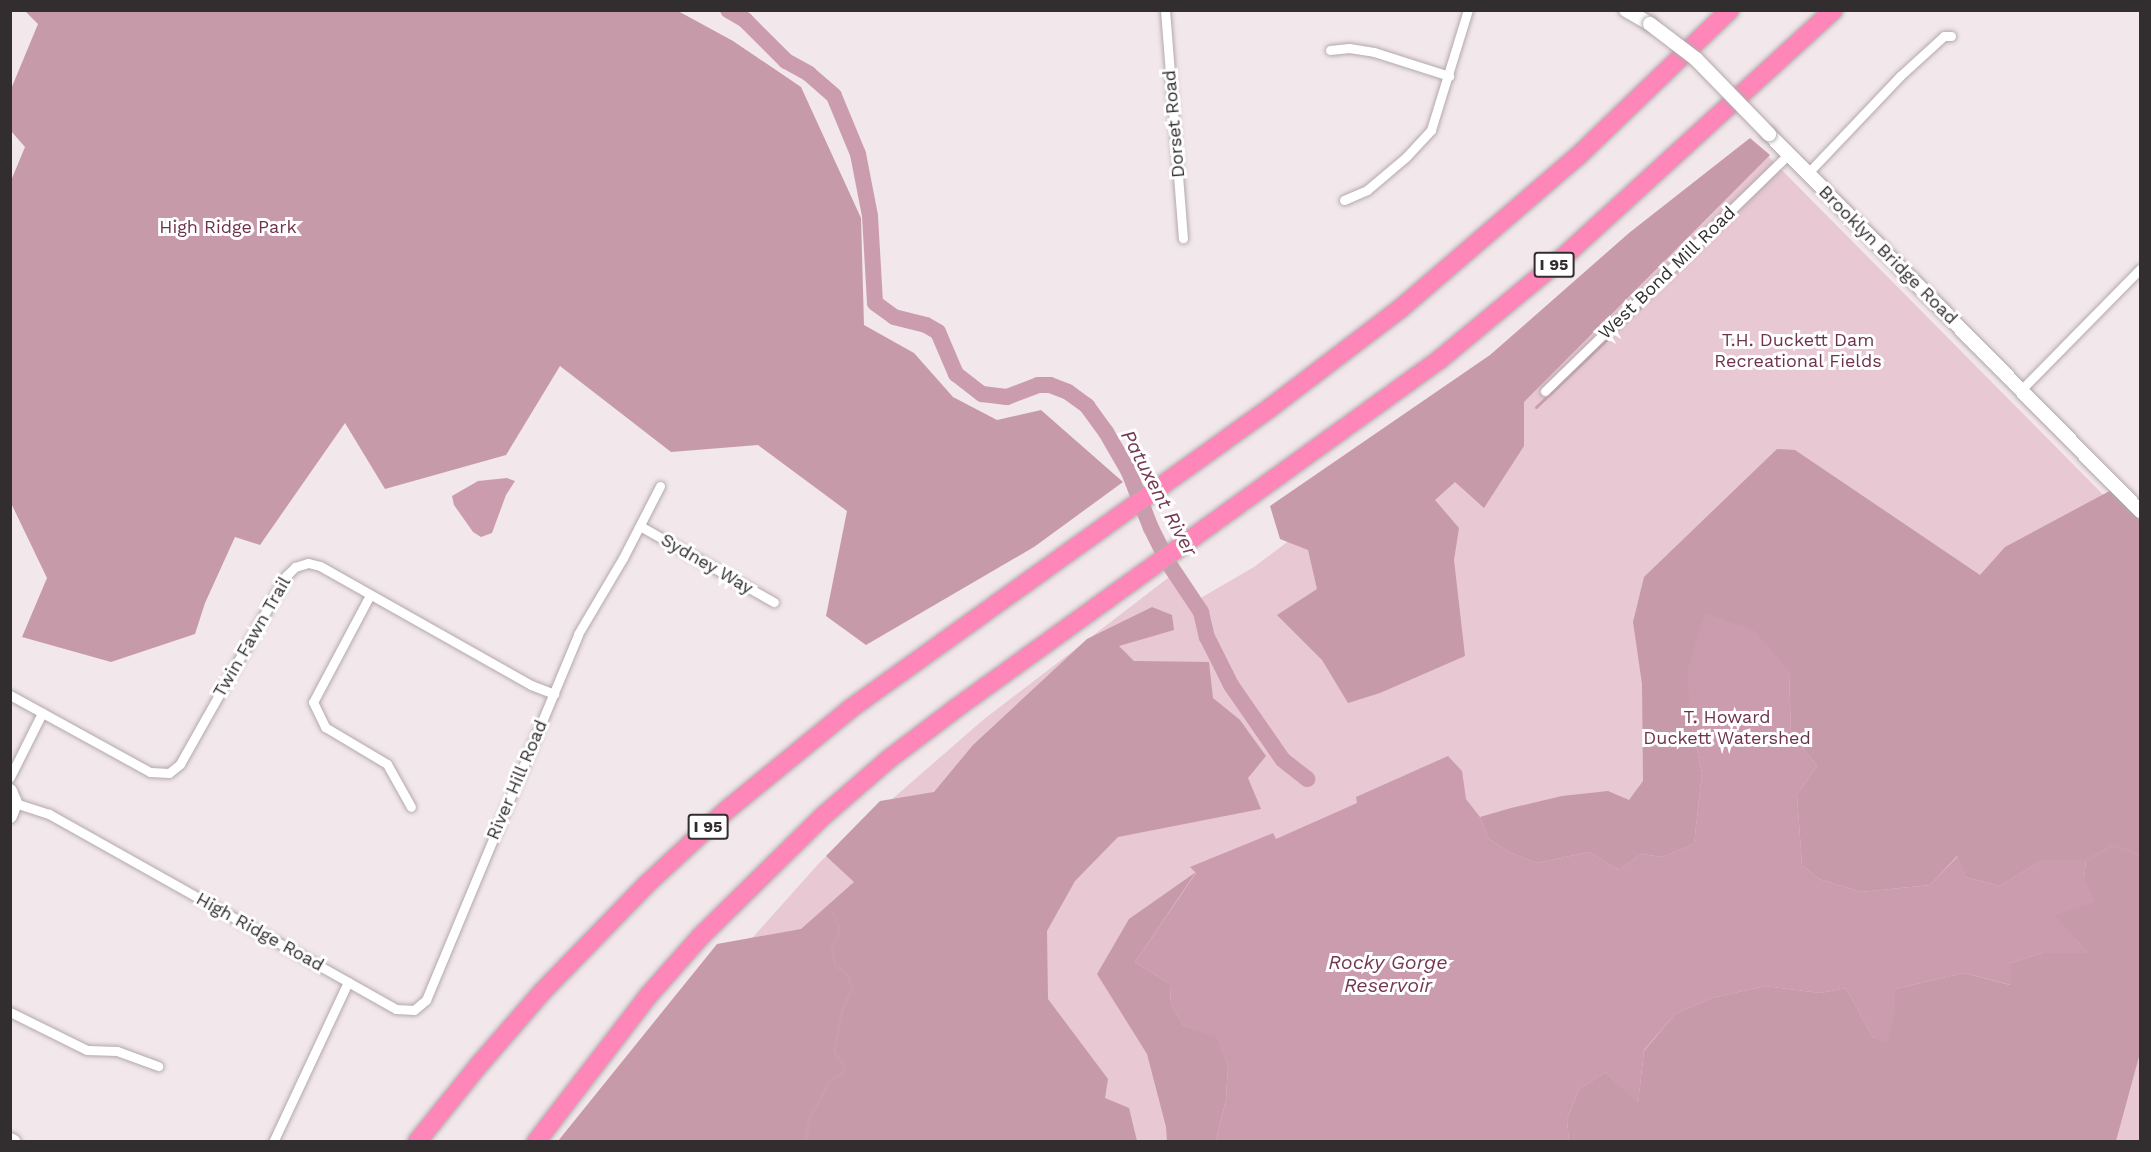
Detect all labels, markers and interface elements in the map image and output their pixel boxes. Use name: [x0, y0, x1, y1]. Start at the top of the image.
street label: Dorset Road: [1159, 69, 1189, 179]
street label: Brooklyn Bridge Road: [1814, 181, 1962, 329]
street label: West Bond Mill Road: [1594, 202, 1740, 344]
park label: High Ridge Park: [159, 216, 297, 238]
road number: I 95: [1533, 252, 1575, 278]
park label: T.H. Duckett Dam Recreational Fields: [1714, 330, 1882, 372]
water label: Patuxent River: [1116, 426, 1202, 560]
street label: Sydney Way: [657, 529, 757, 599]
street label: Twin Fawn Trail: [209, 573, 295, 701]
park label: T. Howard Duckett Watershed: [1643, 707, 1811, 750]
street label: River Hill Road: [482, 716, 552, 844]
road number: I 95: [687, 814, 729, 840]
street label: High Ridge Road: [192, 888, 328, 976]
water label: Rocky Gorge Reservoir: [1328, 950, 1448, 997]

